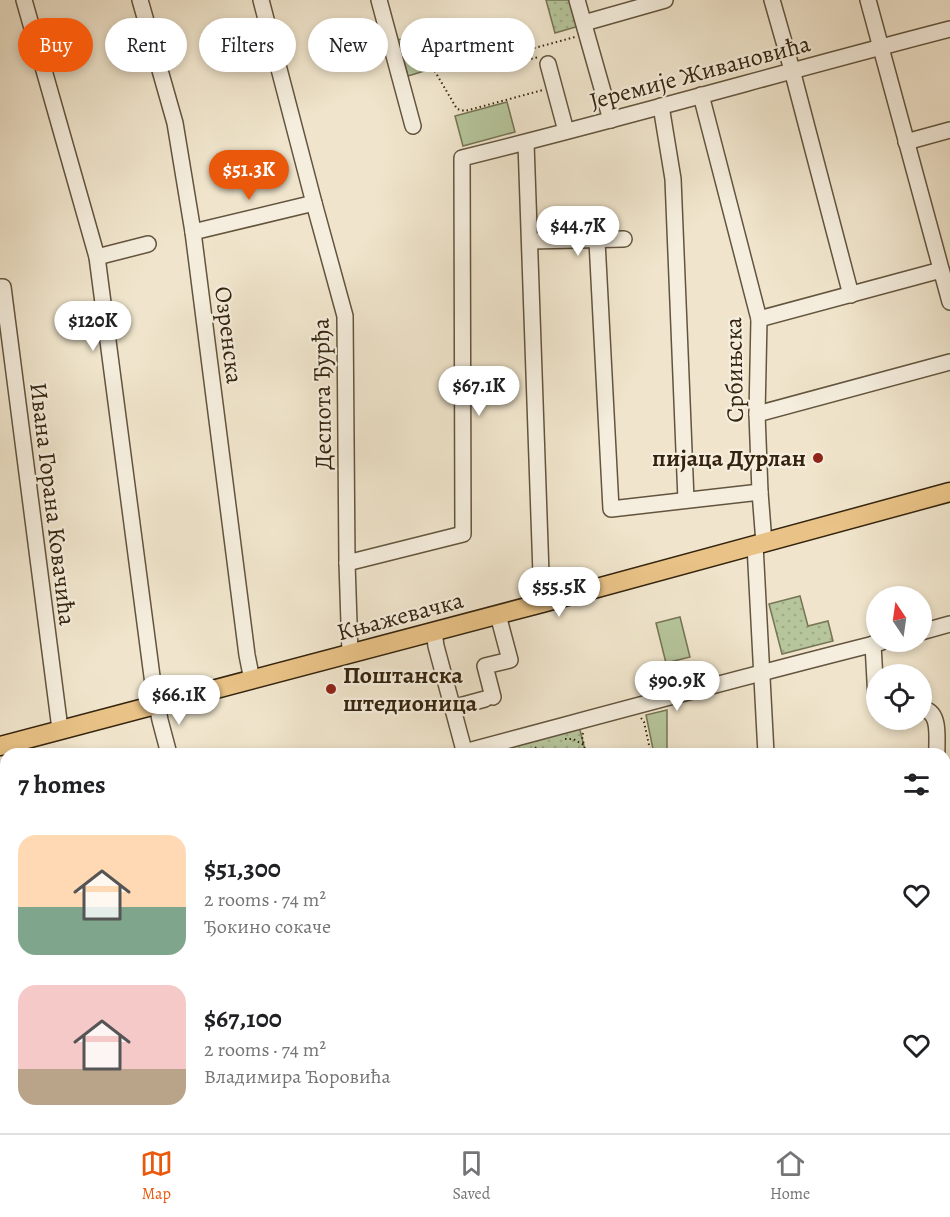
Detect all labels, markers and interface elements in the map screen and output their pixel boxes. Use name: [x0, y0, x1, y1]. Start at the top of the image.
chip: Buy: [18, 18, 93, 72]
chip: Rent: [105, 18, 187, 72]
chip: Filters: [199, 18, 296, 72]
chip: New: [308, 18, 388, 72]
chip: Apartment: [400, 18, 535, 72]
street label: Јеремије Живановића: [586, 27, 814, 117]
pin: $51.3K: [200, 150, 298, 201]
text: $51.3K: [223, 156, 275, 183]
pin: $44.7K: [529, 206, 627, 257]
text: $44.7K: [550, 212, 606, 239]
street label: Озренска: [207, 284, 251, 386]
pin: $120K: [51, 301, 135, 352]
text: $120K: [68, 307, 118, 334]
street label: Србињска: [717, 317, 751, 423]
street label: Деспота Ђурђа: [305, 318, 339, 470]
pin: $67.1K: [430, 366, 528, 417]
text: $67.1K: [453, 372, 506, 399]
street label: Ивана Горана Ковачића: [22, 381, 84, 627]
place label: пијаца Дурлан: [652, 442, 806, 474]
marker: пијаца Дурлан: [811, 451, 825, 465]
pin: $55.5K: [510, 567, 608, 618]
text: $55.5K: [532, 573, 586, 600]
street label: Књажевачка: [333, 584, 467, 648]
north arrow: [866, 586, 932, 652]
map controls: [866, 586, 932, 730]
place label: Поштанска штедионица: [343, 659, 478, 719]
pin: $90.9K: [628, 661, 726, 712]
button: locate: [866, 664, 932, 730]
text: $90.9K: [649, 667, 705, 694]
pin: $66.1K: [130, 675, 228, 726]
text: $66.1K: [152, 681, 206, 708]
marker: Поштанска штедионица: [324, 682, 338, 696]
text: 7 homes: [18, 767, 106, 802]
icon: filters: [900, 768, 933, 801]
text: $51,300: [204, 851, 281, 886]
icon: home: [66, 859, 138, 931]
icon: heart: [900, 879, 933, 912]
text: 2 rooms · 74 m²: [204, 886, 326, 913]
text: Ђокино сокаче: [204, 913, 331, 940]
text: $67,100: [204, 1001, 282, 1036]
icon: home: [66, 1009, 138, 1081]
icon: heart: [900, 1029, 933, 1062]
text: 2 rooms · 74 m²: [204, 1036, 326, 1063]
text: Владимира Ћоровића: [204, 1063, 391, 1090]
tab: Map: [140, 1147, 173, 1205]
tab: Saved: [452, 1147, 490, 1205]
tab: Home: [770, 1147, 810, 1205]

